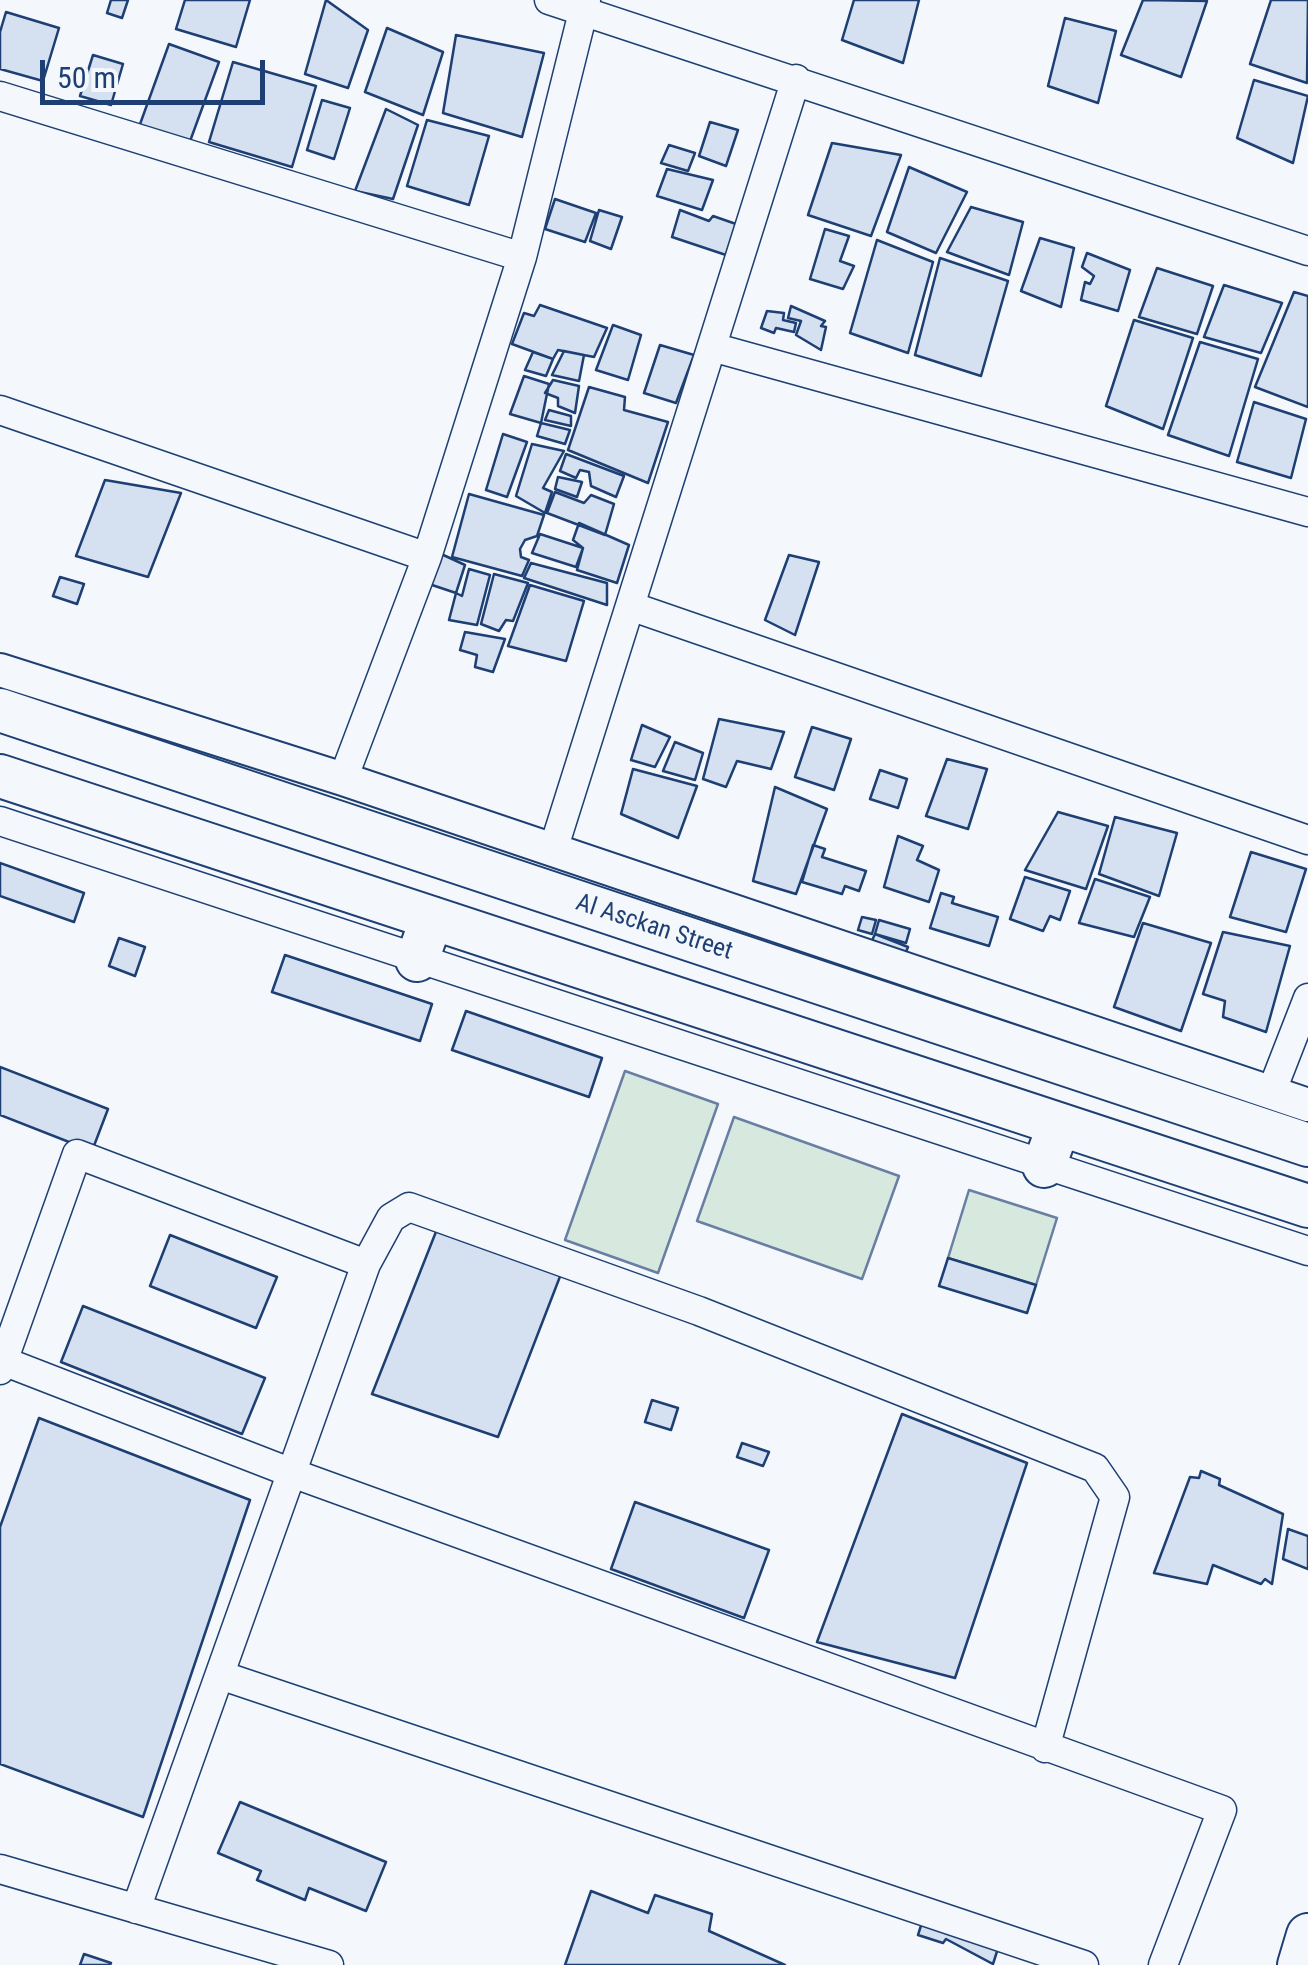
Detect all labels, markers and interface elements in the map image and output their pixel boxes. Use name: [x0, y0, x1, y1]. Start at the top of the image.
scale bar: [45, 40, 270, 102]
text: 50 m: [57, 60, 116, 95]
street label: Al Asckan Street: [572, 889, 736, 967]

